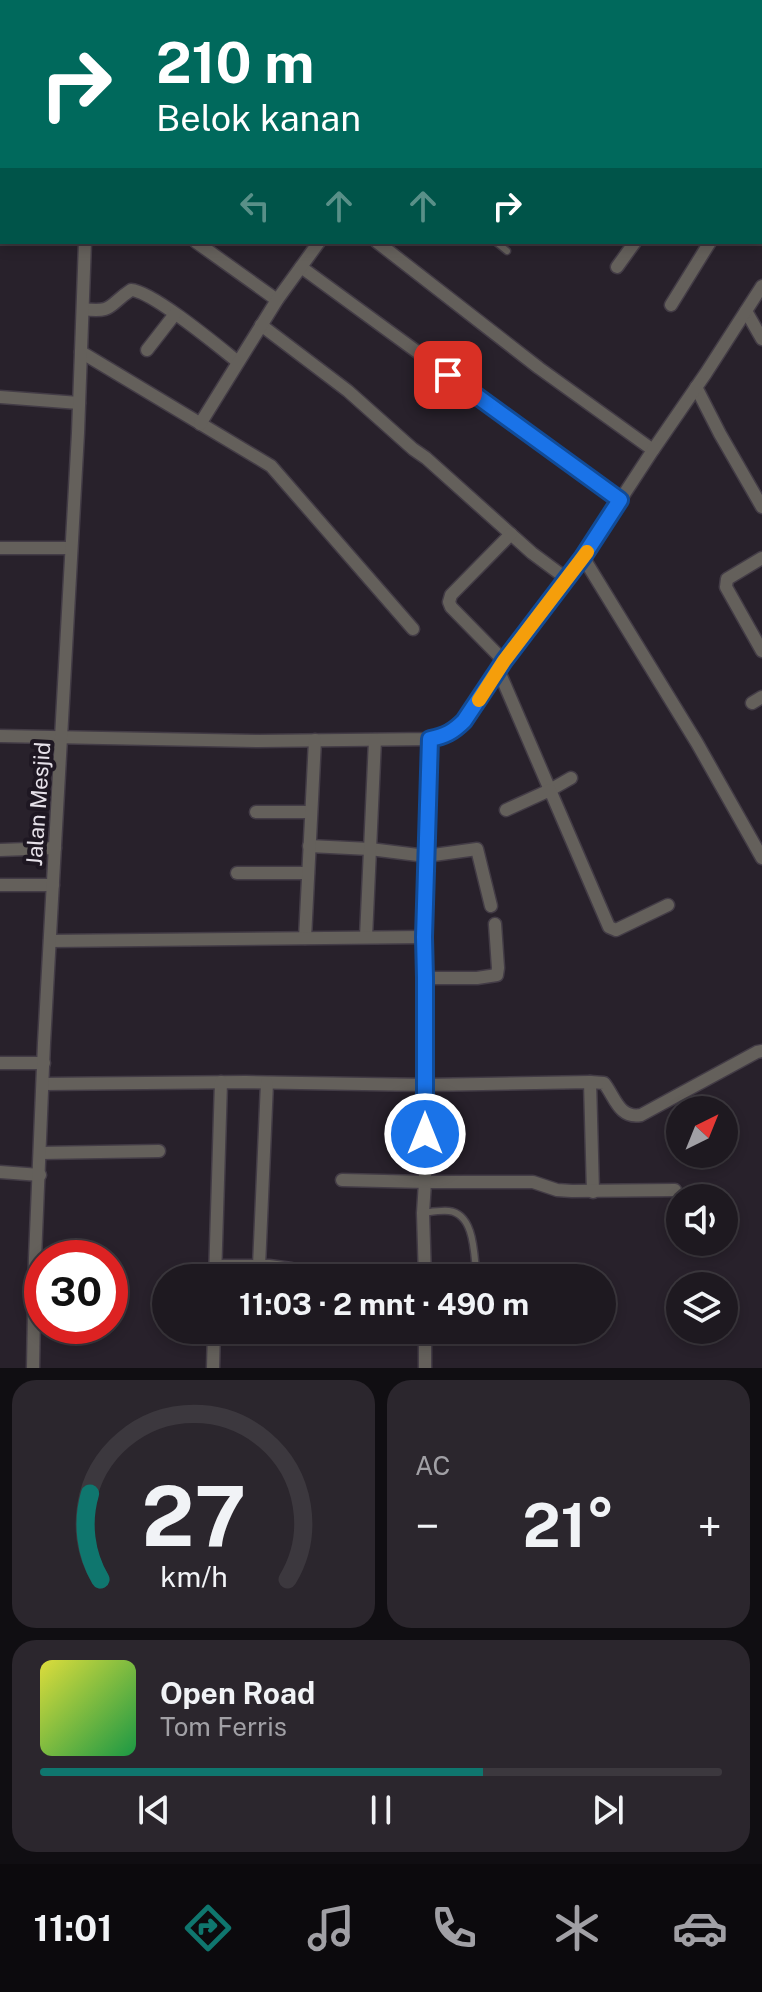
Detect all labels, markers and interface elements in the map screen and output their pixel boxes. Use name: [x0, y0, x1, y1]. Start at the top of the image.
text: 210 m: [156, 30, 314, 96]
icon: right: [24, 32, 128, 136]
text: Belok kanan: [156, 97, 361, 139]
icon: left: [233, 184, 277, 228]
icon: ahead: [317, 184, 361, 228]
icon: ahead: [401, 184, 445, 228]
icon: right: [485, 184, 529, 228]
pin: [414, 341, 482, 409]
icon: arrive: [426, 353, 470, 397]
street label: Jalan Mesjid: [21, 741, 55, 867]
position arrow: [383, 1092, 467, 1176]
north arrow: [666, 1096, 738, 1168]
map controls: [666, 1096, 738, 1344]
button: sound: [666, 1184, 738, 1256]
speed limit sign: 30: [24, 1240, 128, 1344]
button: layers: [666, 1272, 738, 1344]
text: 11:03 · 2 mnt · 490 m: [239, 1286, 529, 1322]
text: AC: [415, 1450, 450, 1481]
text: 27: [141, 1467, 246, 1565]
text: 21°: [522, 1490, 615, 1561]
text: −: [415, 1500, 439, 1552]
text: +: [698, 1500, 722, 1552]
text: km/h: [160, 1560, 227, 1593]
text: Open Road: [160, 1675, 315, 1711]
text: Tom Ferris: [160, 1711, 287, 1742]
icon: previous: [132, 1788, 176, 1832]
icon: pause: [359, 1788, 403, 1832]
icon: next: [586, 1788, 630, 1832]
icon: directions: [180, 1900, 236, 1956]
icon: music: [303, 1900, 359, 1956]
icon: phone: [426, 1900, 482, 1956]
icon: climate: [549, 1900, 605, 1956]
icon: car: [672, 1900, 728, 1956]
text: 11:01: [34, 1907, 113, 1949]

